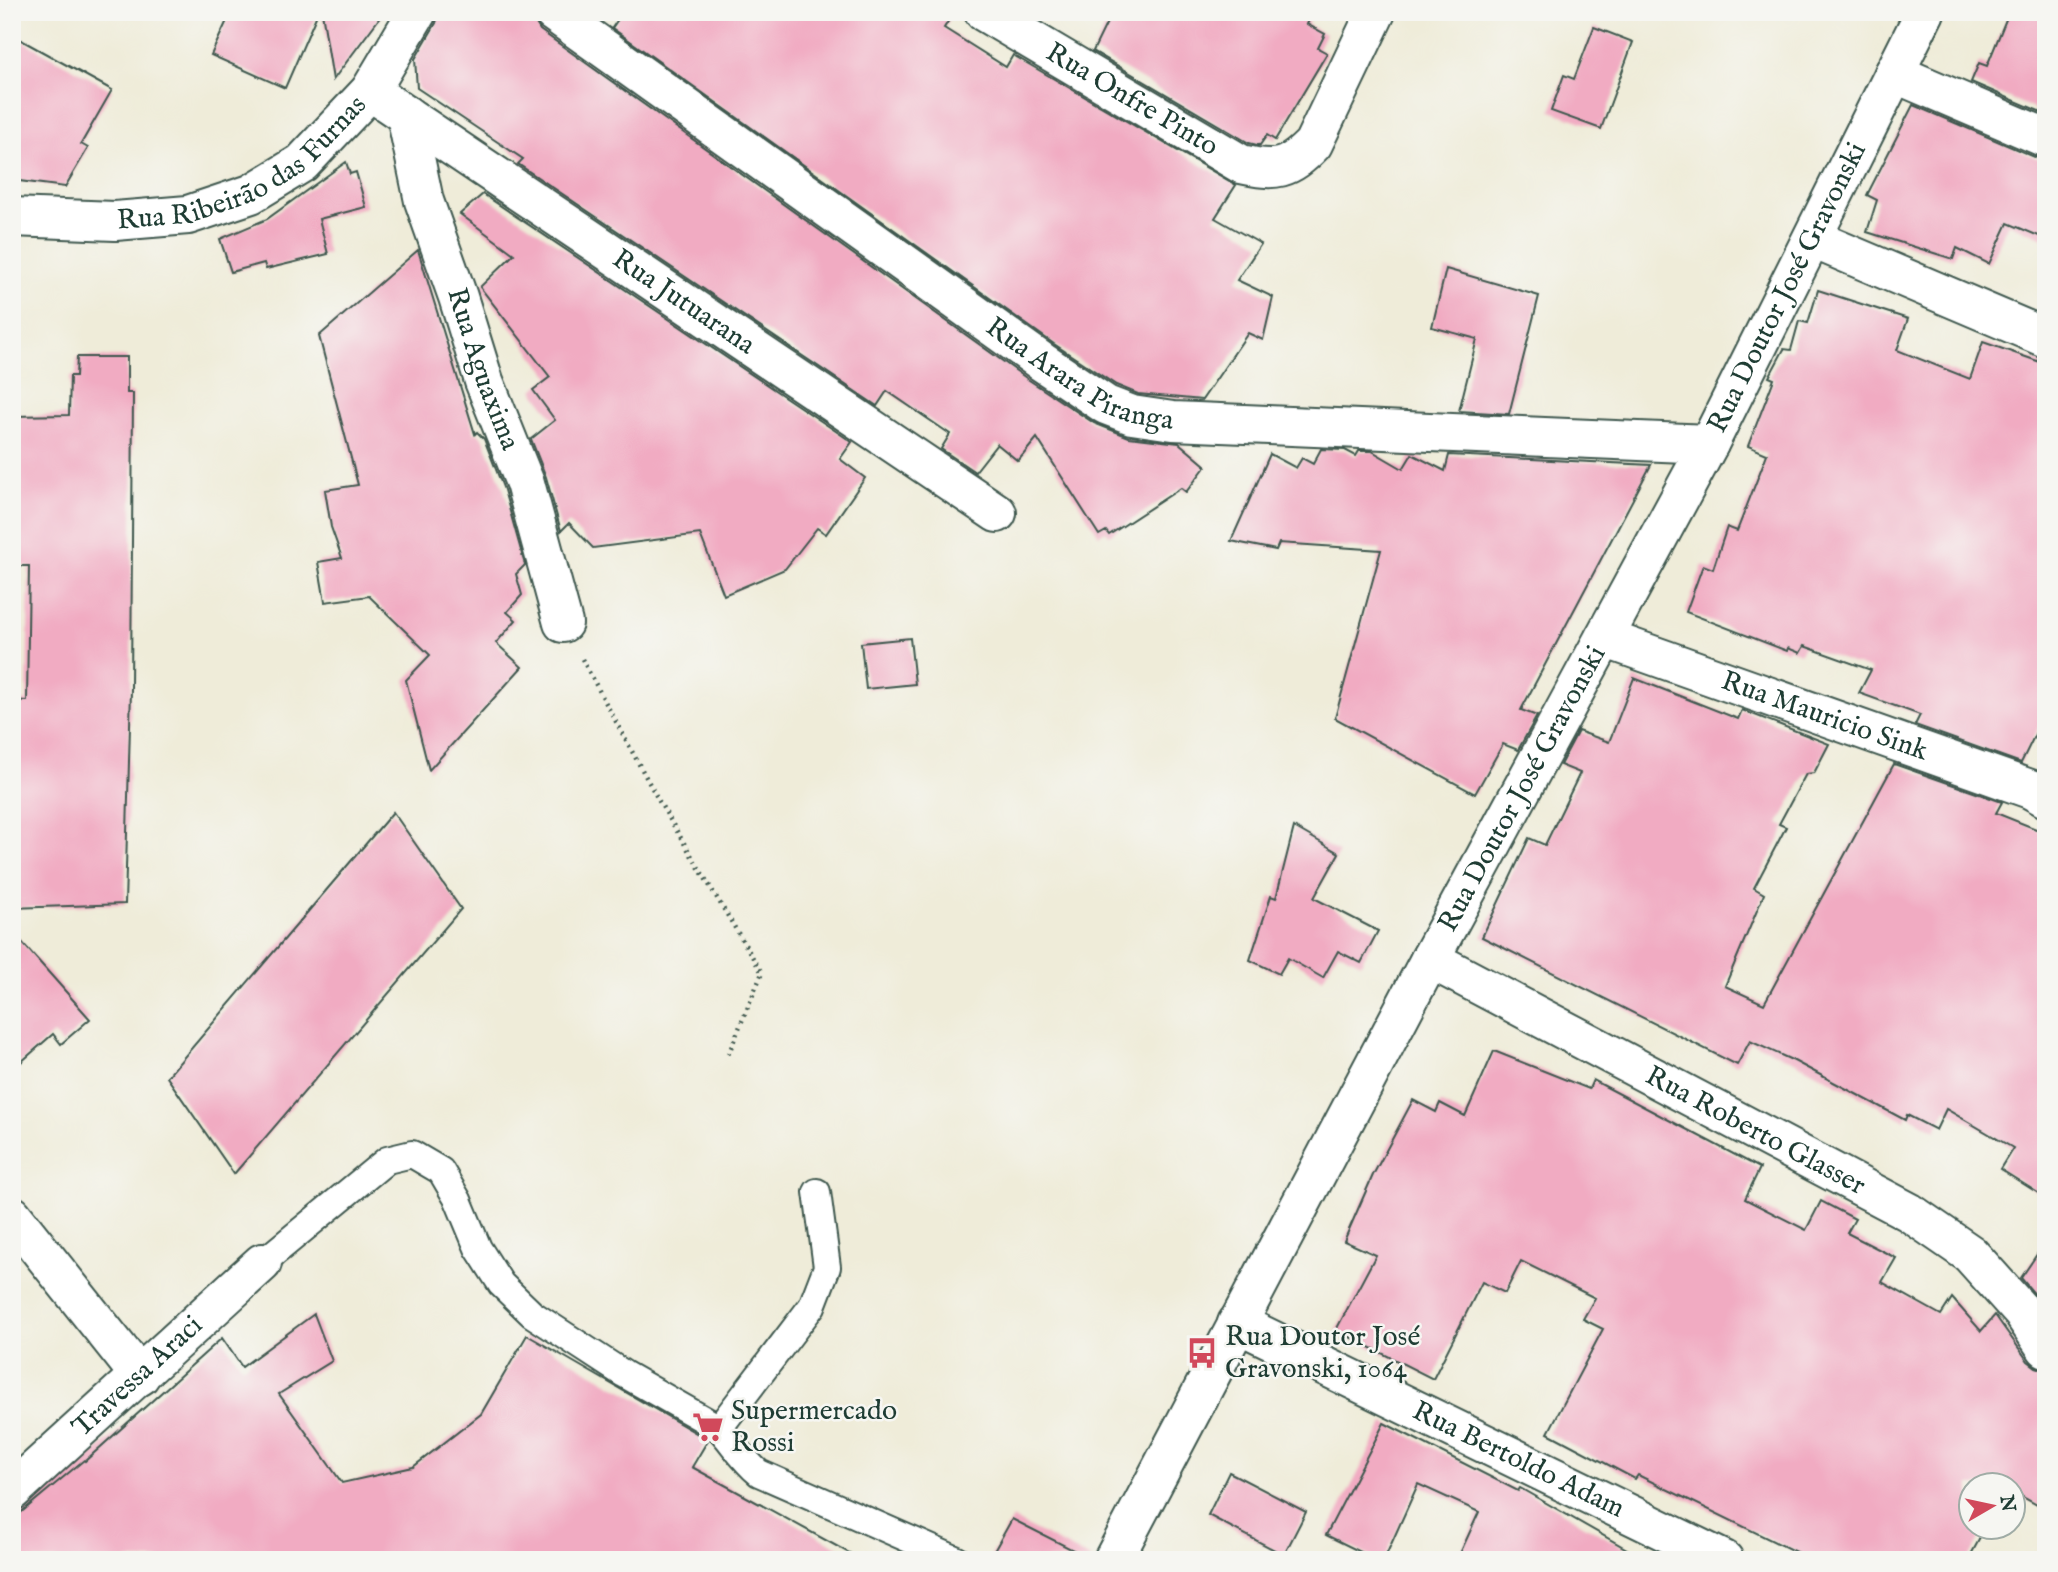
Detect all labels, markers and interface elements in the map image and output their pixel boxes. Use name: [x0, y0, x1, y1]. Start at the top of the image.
street label: Rua Onfre Pinto: [1039, 35, 1225, 164]
street label: Rua Ribeirão das Furnas: [116, 88, 374, 238]
street label: Rua Doutor José Gravonski: [1700, 137, 1874, 439]
street label: Rua Jutuarana: [605, 242, 762, 363]
street label: Rua Aguaxima: [439, 284, 528, 456]
street label: Rua Arara Piranga: [979, 310, 1177, 438]
street label: Rua Doutor José Gravonski: [1431, 640, 1614, 938]
street label: Rua Mauricio Sink: [1716, 663, 1934, 769]
street label: Rua Roberto Glasser: [1639, 1058, 1871, 1203]
street label: Travessa Araci: [65, 1308, 210, 1445]
place label: Rua Doutor José Gravonski, 1064: [1225, 1320, 1420, 1387]
bus stop icon: Rua Doutor José Gravonski, 1064: [1185, 1336, 1219, 1370]
place label: Supermercado Rossi: [731, 1394, 897, 1461]
street label: Rua Bertoldo Adam: [1407, 1394, 1630, 1526]
supermarket icon: Supermercado Rossi: [691, 1410, 725, 1444]
north arrow: [1956, 1470, 2026, 1540]
text: N: [1994, 1493, 2020, 1514]

